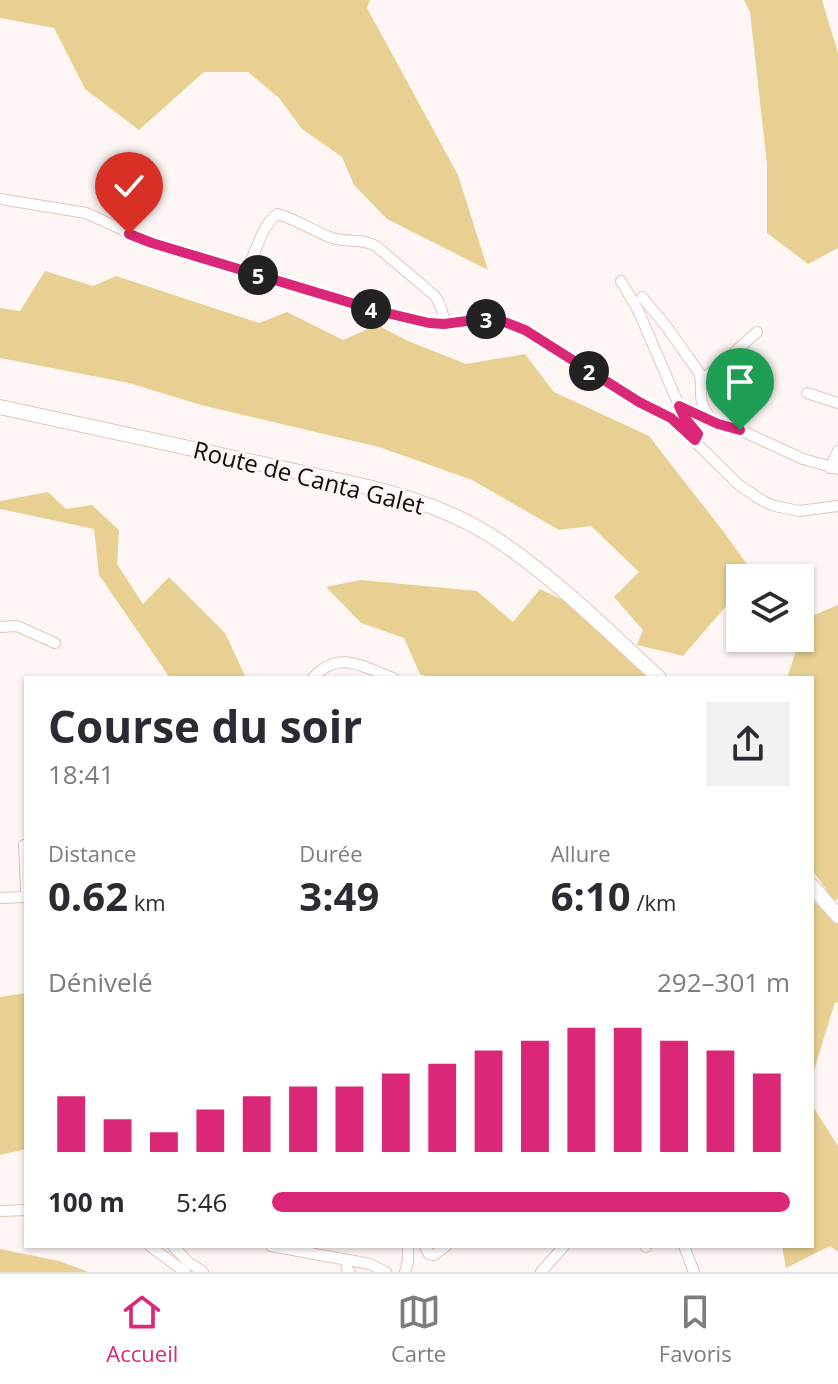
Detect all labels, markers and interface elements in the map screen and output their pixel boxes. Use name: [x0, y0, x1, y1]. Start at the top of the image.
pin: [95, 152, 163, 234]
icon: check: [107, 164, 151, 208]
pin: 5: [238, 255, 278, 295]
text: 5: [252, 260, 264, 290]
pin: 4: [351, 289, 391, 329]
text: 4: [365, 294, 377, 324]
pin: 3: [466, 299, 506, 339]
text: 3: [480, 304, 492, 334]
pin: [706, 348, 774, 430]
pin: 2: [569, 351, 609, 391]
text: 2: [583, 356, 595, 386]
icon: arrive: [718, 360, 762, 404]
street label: Route de Canta Galet: [190, 432, 428, 522]
map controls: [726, 564, 814, 652]
button: layers: [726, 564, 814, 652]
text: Course du soir: [48, 696, 362, 756]
button: share: [706, 702, 790, 786]
text: 18:41: [48, 756, 114, 792]
text: Distance: [48, 838, 136, 868]
text: Durée: [299, 838, 362, 868]
text: Allure: [551, 838, 611, 868]
text: 0.62: [48, 868, 128, 923]
text: 3:49: [299, 868, 379, 923]
text: 6:10: [551, 868, 631, 923]
text: km: [128, 887, 166, 917]
text: /km: [631, 887, 676, 917]
text: Dénivelé: [48, 964, 153, 1000]
text: 292–301 m: [657, 964, 790, 1000]
text: 100 m: [48, 1184, 125, 1220]
text: 5:46: [176, 1184, 227, 1220]
tab: Accueil: [106, 1290, 178, 1368]
tab: Carte: [391, 1290, 446, 1368]
tab: Favoris: [659, 1290, 732, 1368]

